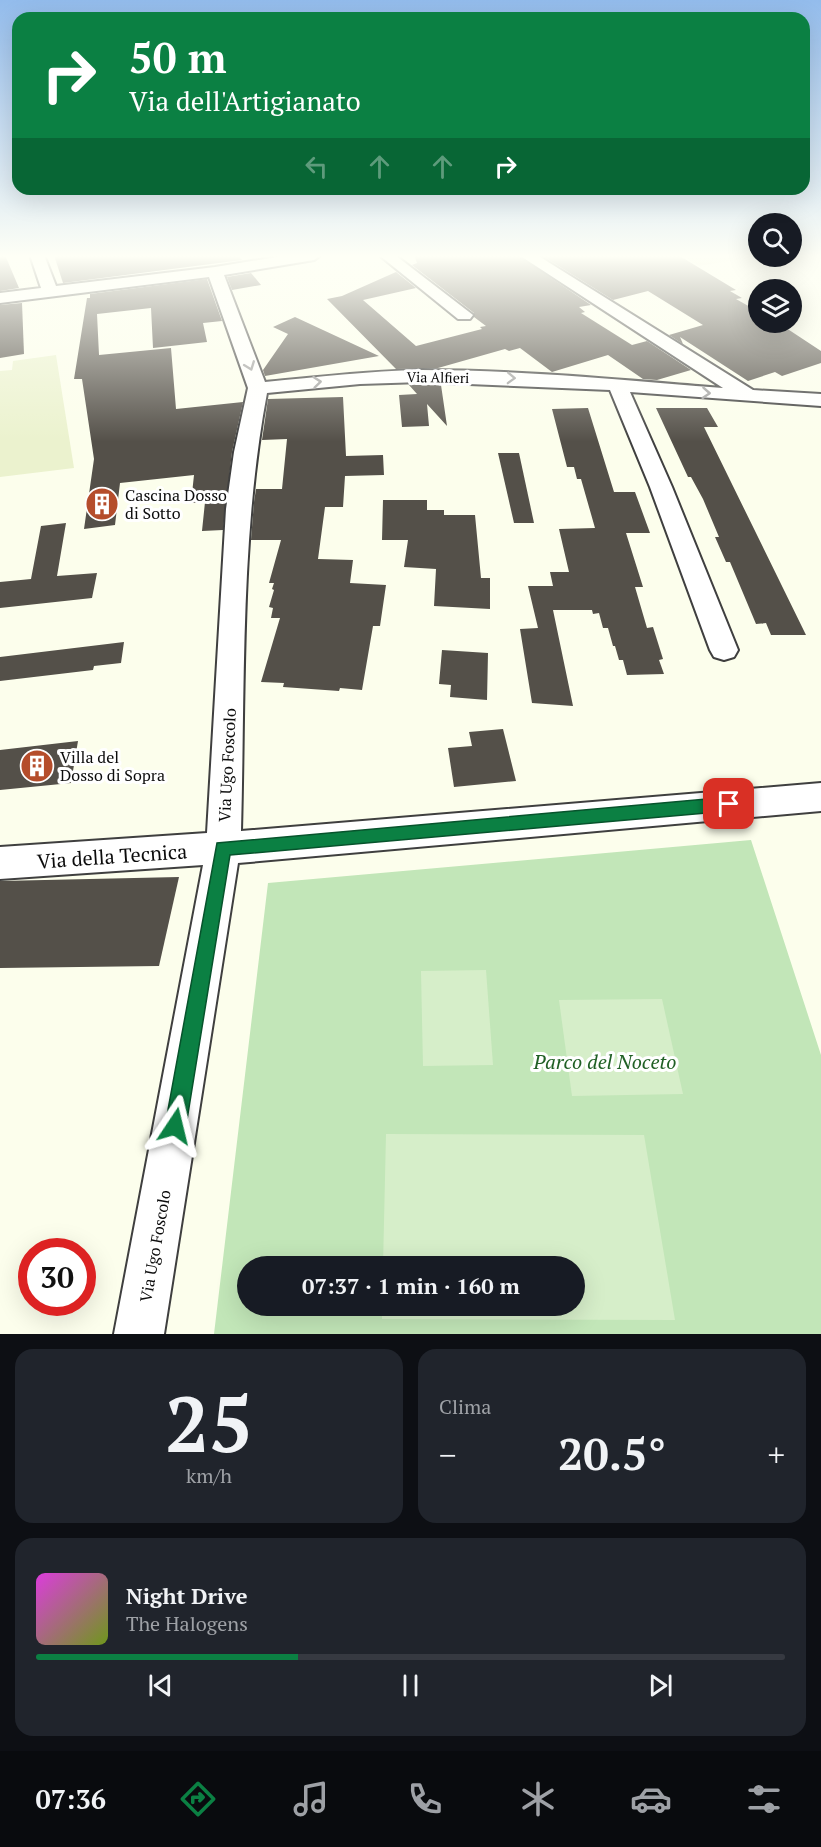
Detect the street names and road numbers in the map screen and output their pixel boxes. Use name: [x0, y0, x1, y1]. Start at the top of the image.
street label: Via Alfieri: [406, 367, 470, 387]
street label: Via Ugo Foscolo: [213, 707, 241, 822]
street label: Via della Tecnica: [36, 837, 188, 875]
street label: Via Ugo Foscolo: [134, 1188, 176, 1304]

